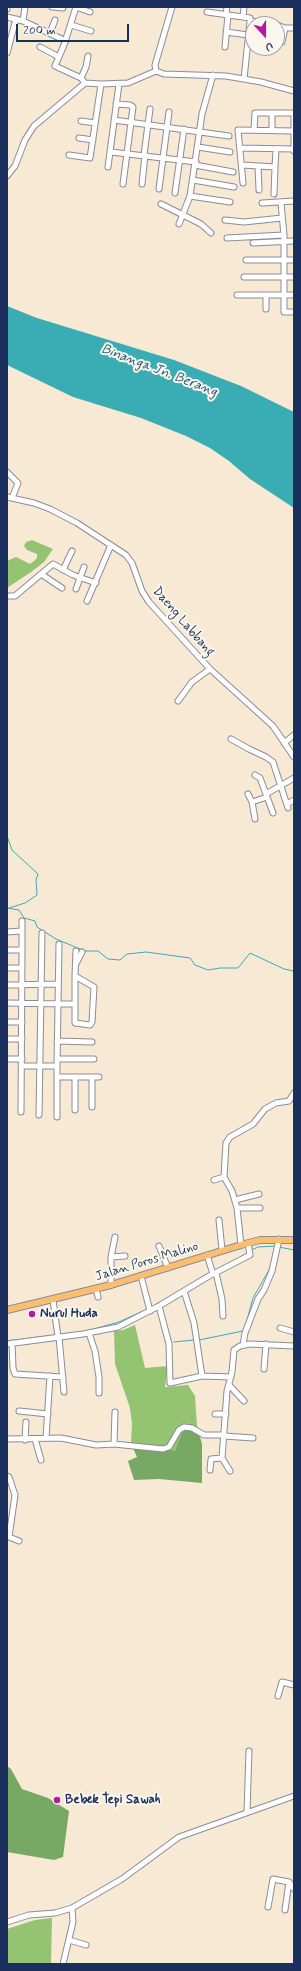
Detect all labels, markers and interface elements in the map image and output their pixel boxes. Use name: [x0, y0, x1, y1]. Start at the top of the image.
scale bar: [18, 16, 131, 42]
north arrow: [245, 16, 285, 56]
text: 200 m: [23, 23, 56, 39]
text: U: [263, 38, 275, 54]
water label: Binanga Jn. Berang: [99, 341, 219, 401]
street label: Daeng Labbang: [149, 584, 217, 660]
street label: Jalan Poros Malino: [94, 1239, 200, 1285]
place label: Nurul Huda: [40, 1306, 98, 1322]
marker: Nurul Huda: [27, 1309, 37, 1319]
place label: Bebek Tepi Sawah: [65, 1792, 161, 1808]
marker: Bebek Tepi Sawah: [52, 1795, 62, 1805]

